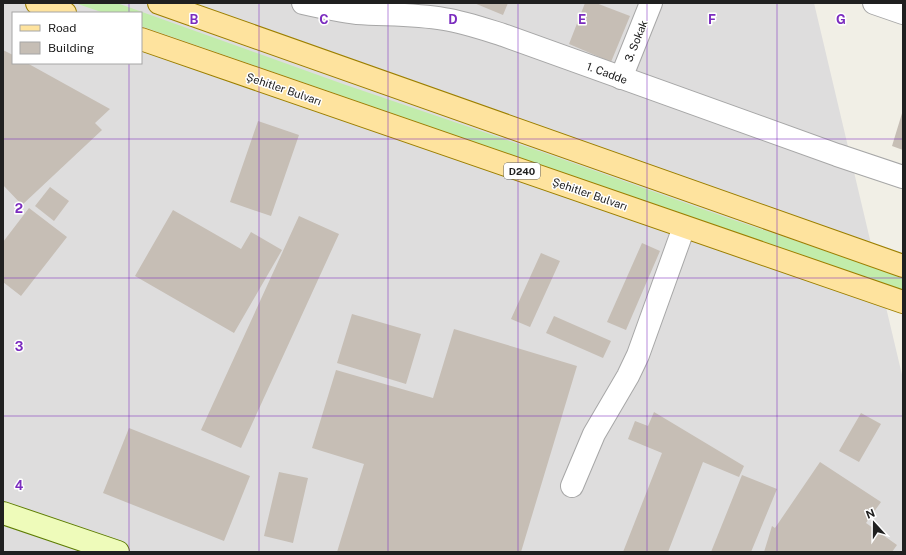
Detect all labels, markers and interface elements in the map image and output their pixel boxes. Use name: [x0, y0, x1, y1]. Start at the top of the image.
legend: [12, 12, 142, 64]
text: B: [190, 12, 199, 27]
text: C: [319, 12, 329, 27]
text: D: [448, 12, 458, 27]
text: E: [578, 12, 586, 27]
text: F: [708, 12, 716, 27]
text: G: [836, 12, 846, 27]
street label: 3. Sokak: [622, 18, 650, 64]
text: Road: [48, 21, 76, 35]
text: Building: [48, 41, 94, 55]
street label: 1. Cadde: [585, 60, 629, 86]
street label: Şehitler Bulvarı: [245, 71, 323, 108]
road number: D240: [504, 163, 540, 179]
street label: Şehitler Bulvarı: [551, 176, 629, 213]
text: 2: [15, 201, 23, 216]
text: 3: [15, 339, 24, 354]
text: 4: [15, 478, 24, 493]
north arrow: [854, 503, 894, 543]
text: N: [864, 507, 877, 521]

